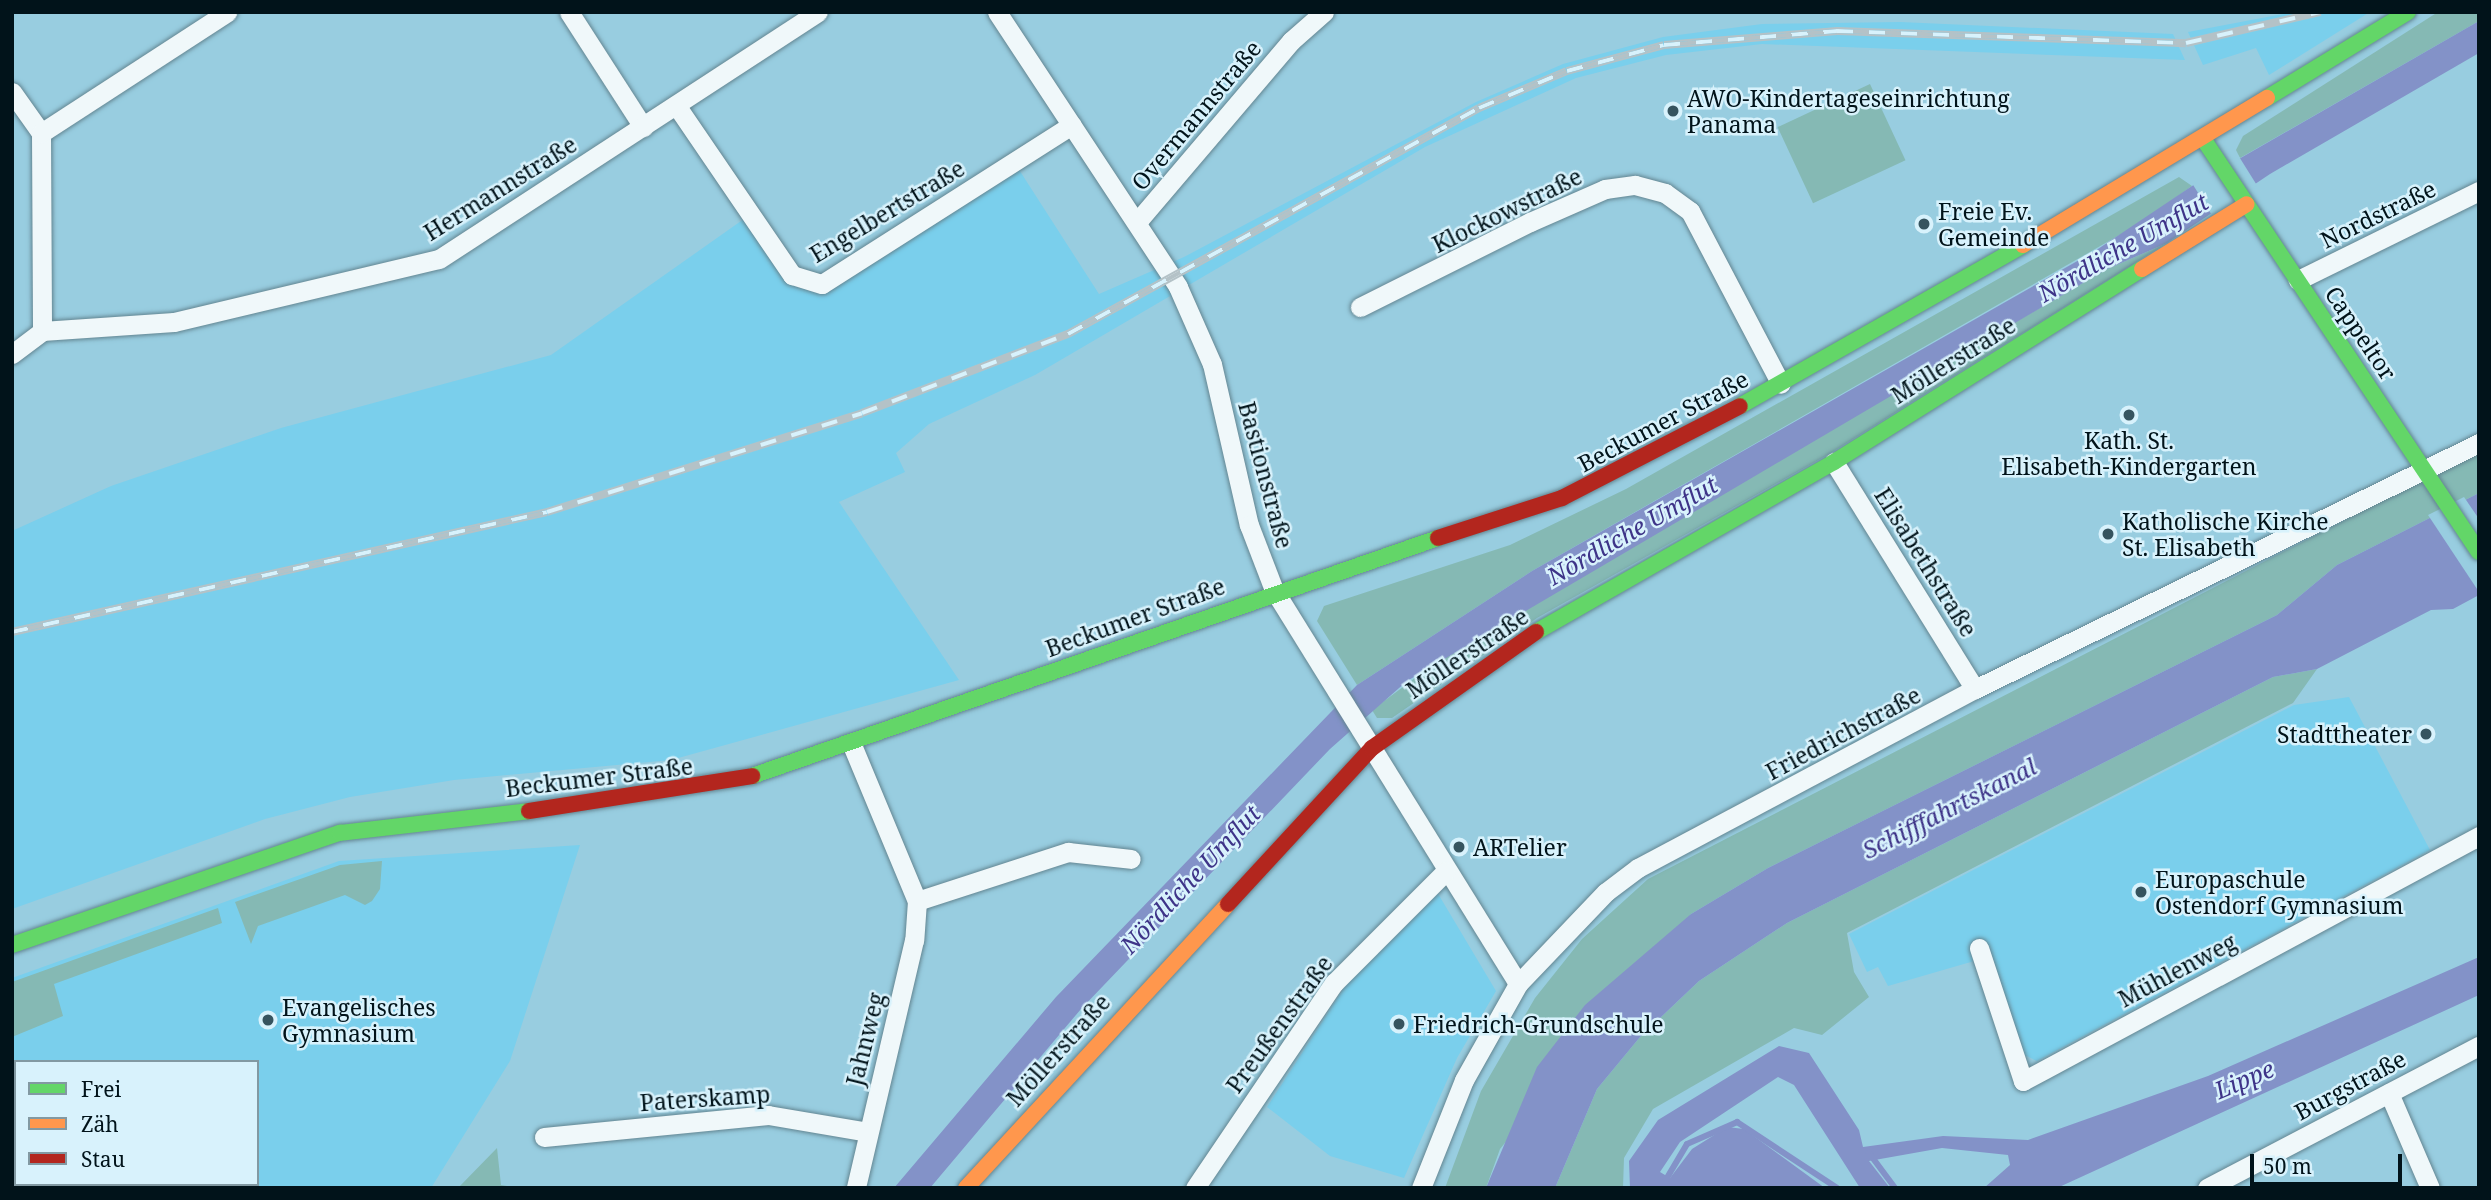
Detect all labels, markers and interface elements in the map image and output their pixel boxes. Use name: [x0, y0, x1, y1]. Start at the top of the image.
street label: Overmannstraße: [1125, 35, 1267, 195]
place label: AWO-Kindertageseinrichtung Panama: [1687, 84, 2010, 138]
marker: AWO-Kindertageseinrichtung Panama: [1665, 103, 1681, 119]
street label: Hermannstraße: [419, 130, 581, 246]
street label: Engelbertstraße: [805, 154, 969, 268]
street label: Klockowstraße: [1428, 162, 1586, 258]
street label: Nordstraße: [2316, 174, 2440, 254]
water label: Nördliche Umflut: [2033, 187, 2213, 307]
place label: Freie Ev. Gemeinde: [1938, 197, 2049, 251]
marker: Freie Ev. Gemeinde: [1916, 216, 1932, 232]
street label: Cappeltor: [2320, 281, 2402, 385]
street label: Möllerstraße: [1886, 311, 2020, 409]
street label: Beckumer Straße: [1573, 365, 1753, 477]
street label: Bastionstraße: [1233, 399, 1299, 551]
marker: Kath. St. Elisabeth-Kindergarten: [2121, 407, 2137, 423]
place label: Kath. St. Elisabeth-Kindergarten: [2001, 426, 2257, 480]
water label: Nördliche Umflut: [1542, 470, 1722, 590]
street label: Elisabethstraße: [1869, 482, 1983, 642]
place label: Katholische Kirche St. Elisabeth: [2122, 507, 2329, 561]
marker: Katholische Kirche St. Elisabeth: [2100, 526, 2116, 542]
street label: Beckumer Straße: [1042, 572, 1228, 662]
street label: Möllerstraße: [1401, 602, 1533, 704]
street label: Friedrichstraße: [1761, 681, 1925, 785]
place label: Stadttheater: [2277, 720, 2412, 748]
marker: Stadttheater: [2418, 726, 2434, 742]
street label: Beckumer Straße: [504, 752, 694, 802]
water label: Schifffahrtskanal: [1857, 752, 2041, 864]
water label: Nördliche Umflut: [1114, 799, 1266, 959]
place label: ARTelier: [1473, 833, 1567, 861]
marker: ARTelier: [1451, 839, 1467, 855]
place label: Europaschule Ostendorf Gymnasium: [2155, 865, 2403, 919]
marker: Europaschule Ostendorf Gymnasium: [2133, 884, 2149, 900]
street label: Mühlenweg: [2113, 927, 2241, 1013]
street label: Preußenstraße: [1220, 950, 1338, 1098]
street label: Möllerstraße: [1000, 988, 1116, 1112]
street label: Jahnweg: [840, 990, 890, 1088]
place label: Evangelisches Gymnasium: [282, 993, 436, 1047]
place label: Friedrich-Grundschule: [1413, 1010, 1664, 1038]
marker: Evangelisches Gymnasium: [260, 1012, 276, 1028]
marker: Friedrich-Grundschule: [1391, 1016, 1407, 1032]
street label: Burgstraße: [2290, 1044, 2410, 1126]
water label: Lippe: [2210, 1054, 2278, 1104]
legend: [14, 1060, 259, 1186]
text: Frei: [81, 1075, 121, 1103]
street label: Paterskamp: [639, 1080, 771, 1116]
text: Zäh: [81, 1110, 119, 1138]
scale bar: [2253, 1140, 2405, 1184]
text: Stau: [81, 1145, 125, 1173]
text: 50 m: [2263, 1152, 2312, 1180]

